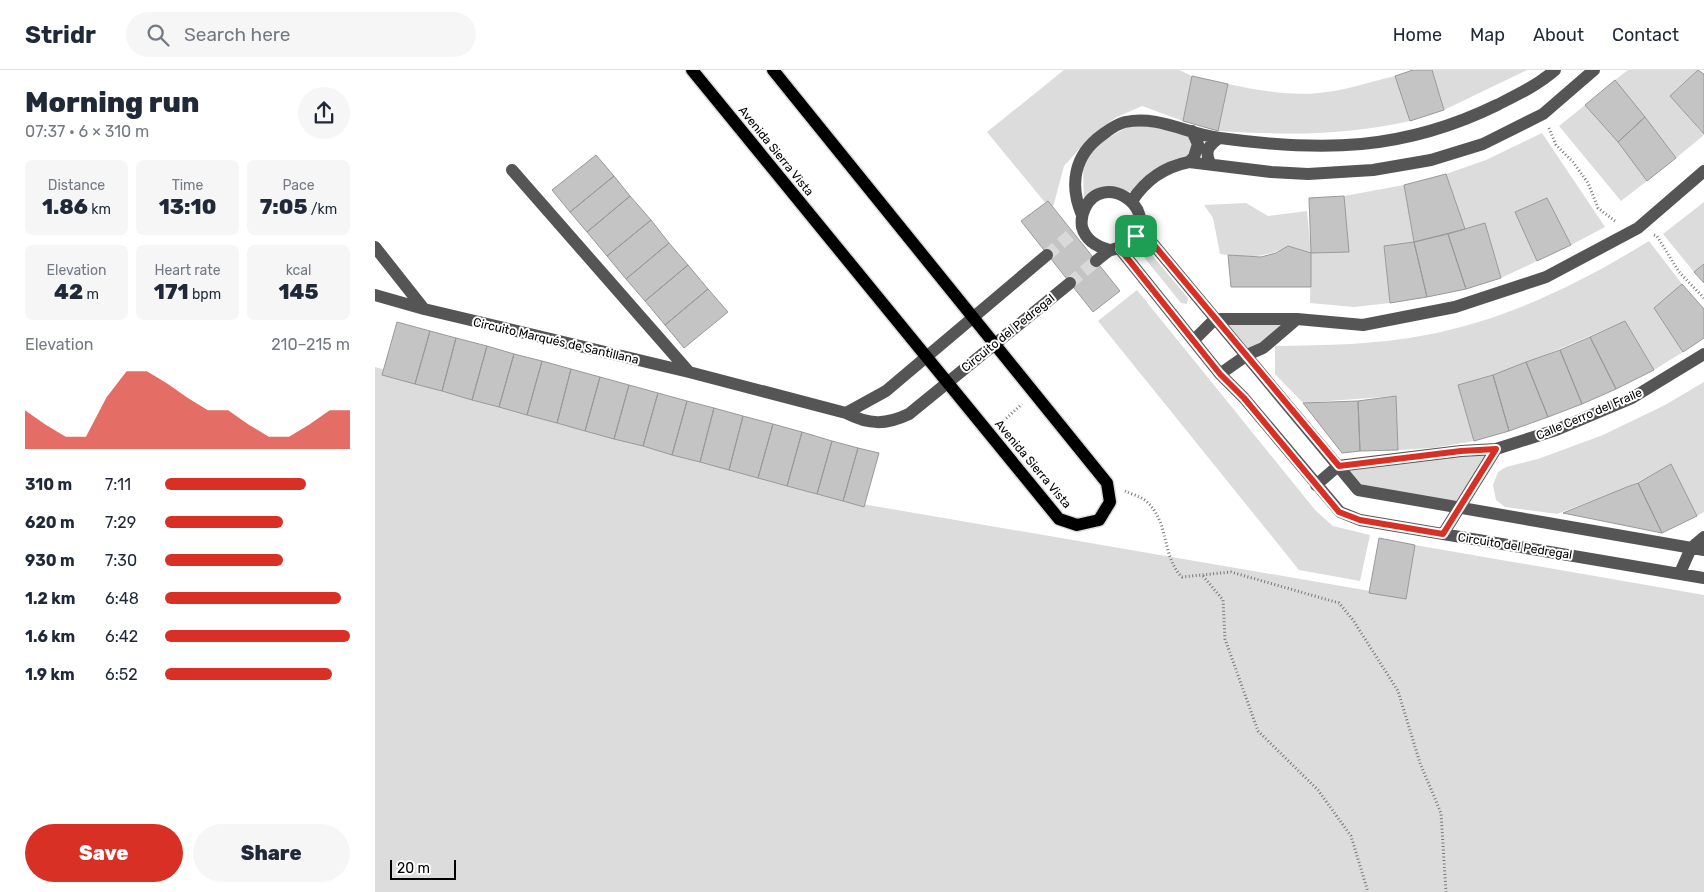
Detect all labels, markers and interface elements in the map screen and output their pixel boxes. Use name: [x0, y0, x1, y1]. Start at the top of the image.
search box: [126, 12, 476, 57]
text: Stridr: [25, 21, 96, 49]
icon: search: [144, 21, 172, 49]
text: Search here: [184, 23, 291, 46]
text: Home: [1393, 24, 1442, 46]
text: Map: [1470, 24, 1505, 46]
text: About: [1533, 24, 1584, 46]
text: Contact: [1612, 24, 1679, 46]
text: Morning run: [25, 86, 199, 119]
button: share: [298, 87, 350, 139]
street label: Avenida Sierra Vista: [736, 103, 816, 199]
text: 07:37 · 6 × 310 m: [25, 122, 149, 141]
text: Distance: [48, 177, 105, 194]
text: Time: [172, 177, 203, 194]
text: Pace: [282, 177, 315, 194]
text: 1.86: [42, 194, 88, 219]
text: 13:10: [159, 194, 216, 219]
text: 7:05: [260, 194, 307, 219]
text: km: [88, 201, 111, 218]
text: /km: [307, 201, 337, 218]
pin: [1115, 215, 1157, 257]
icon: arrive: [1122, 222, 1150, 250]
text: Elevation: [47, 262, 107, 279]
text: Heart rate: [155, 262, 220, 279]
text: kcal: [286, 262, 311, 279]
text: 42: [54, 279, 83, 304]
text: 171: [154, 279, 189, 304]
text: 145: [279, 279, 318, 304]
text: m: [83, 286, 99, 303]
text: bpm: [189, 286, 221, 303]
street label: Circuito del Pedregal: [959, 291, 1057, 375]
street label: Circuito Marqués de Santillana: [472, 315, 640, 367]
text: Elevation: [25, 335, 94, 354]
text: 210–215 m: [271, 335, 350, 354]
street label: Calle Cerro del Fraile: [1534, 385, 1644, 443]
street label: Avenida Sierra Vista: [992, 417, 1074, 511]
text: 310 m: [25, 475, 72, 494]
text: 7:11: [105, 475, 131, 494]
text: 620 m: [25, 513, 75, 532]
text: 7:29: [105, 513, 136, 532]
street label: Circuito del Pedregal: [1457, 530, 1573, 562]
text: 930 m: [25, 551, 75, 570]
text: 7:30: [105, 551, 137, 570]
text: 1.2 km: [25, 589, 75, 608]
text: 6:48: [105, 589, 139, 608]
text: 1.6 km: [25, 627, 75, 646]
text: 6:42: [105, 627, 138, 646]
text: 1.9 km: [25, 665, 75, 684]
text: 6:52: [105, 665, 138, 684]
button: Save: [25, 824, 183, 882]
button: Share: [193, 824, 350, 882]
scale bar: [390, 857, 456, 880]
text: 20 m: [397, 860, 430, 877]

